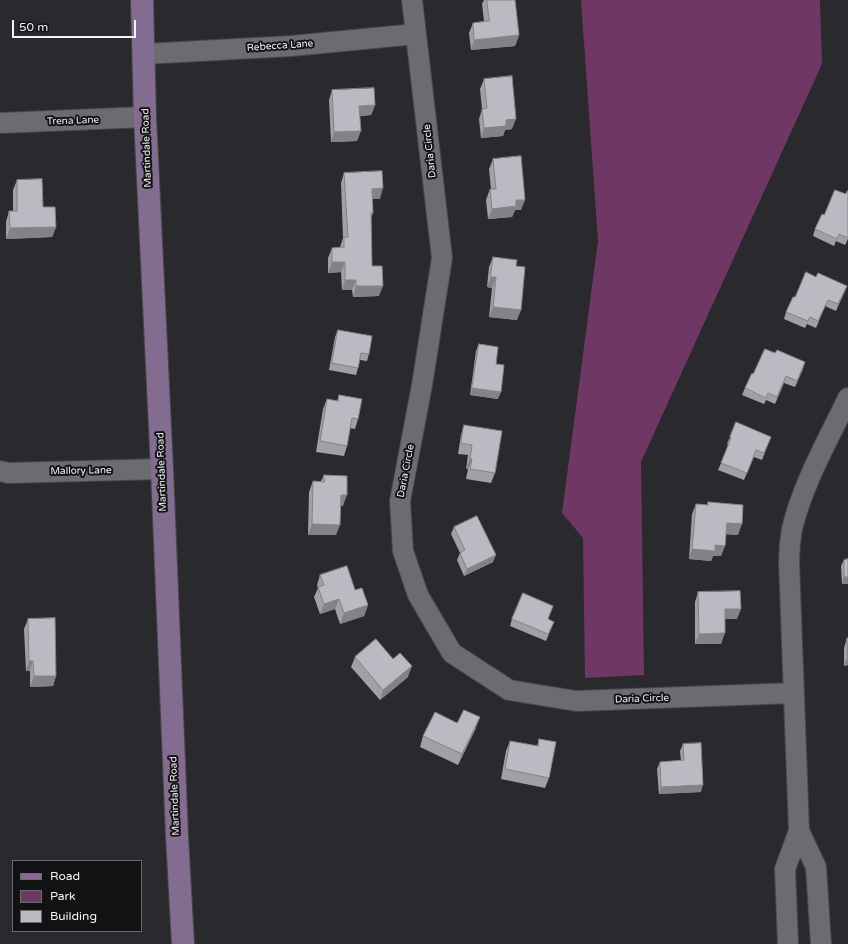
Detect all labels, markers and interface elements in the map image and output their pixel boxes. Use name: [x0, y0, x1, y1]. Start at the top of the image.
scale bar: [14, 12, 138, 38]
text: 50 m: [19, 20, 48, 34]
street label: Rebecca Lane: [246, 38, 314, 54]
street label: Martindale Road: [140, 108, 154, 188]
street label: Trena Lane: [47, 114, 99, 128]
street label: Daria Circle: [421, 123, 439, 179]
street label: Martindale Road: [155, 432, 169, 512]
street label: Daria Circle: [395, 443, 417, 499]
street label: Mallory Lane: [50, 464, 112, 478]
street label: Daria Circle: [615, 692, 669, 706]
street label: Martindale Road: [168, 756, 182, 836]
legend: [12, 860, 142, 932]
text: Road: [50, 869, 80, 883]
text: Park: [50, 889, 76, 903]
text: Building: [50, 909, 97, 923]

